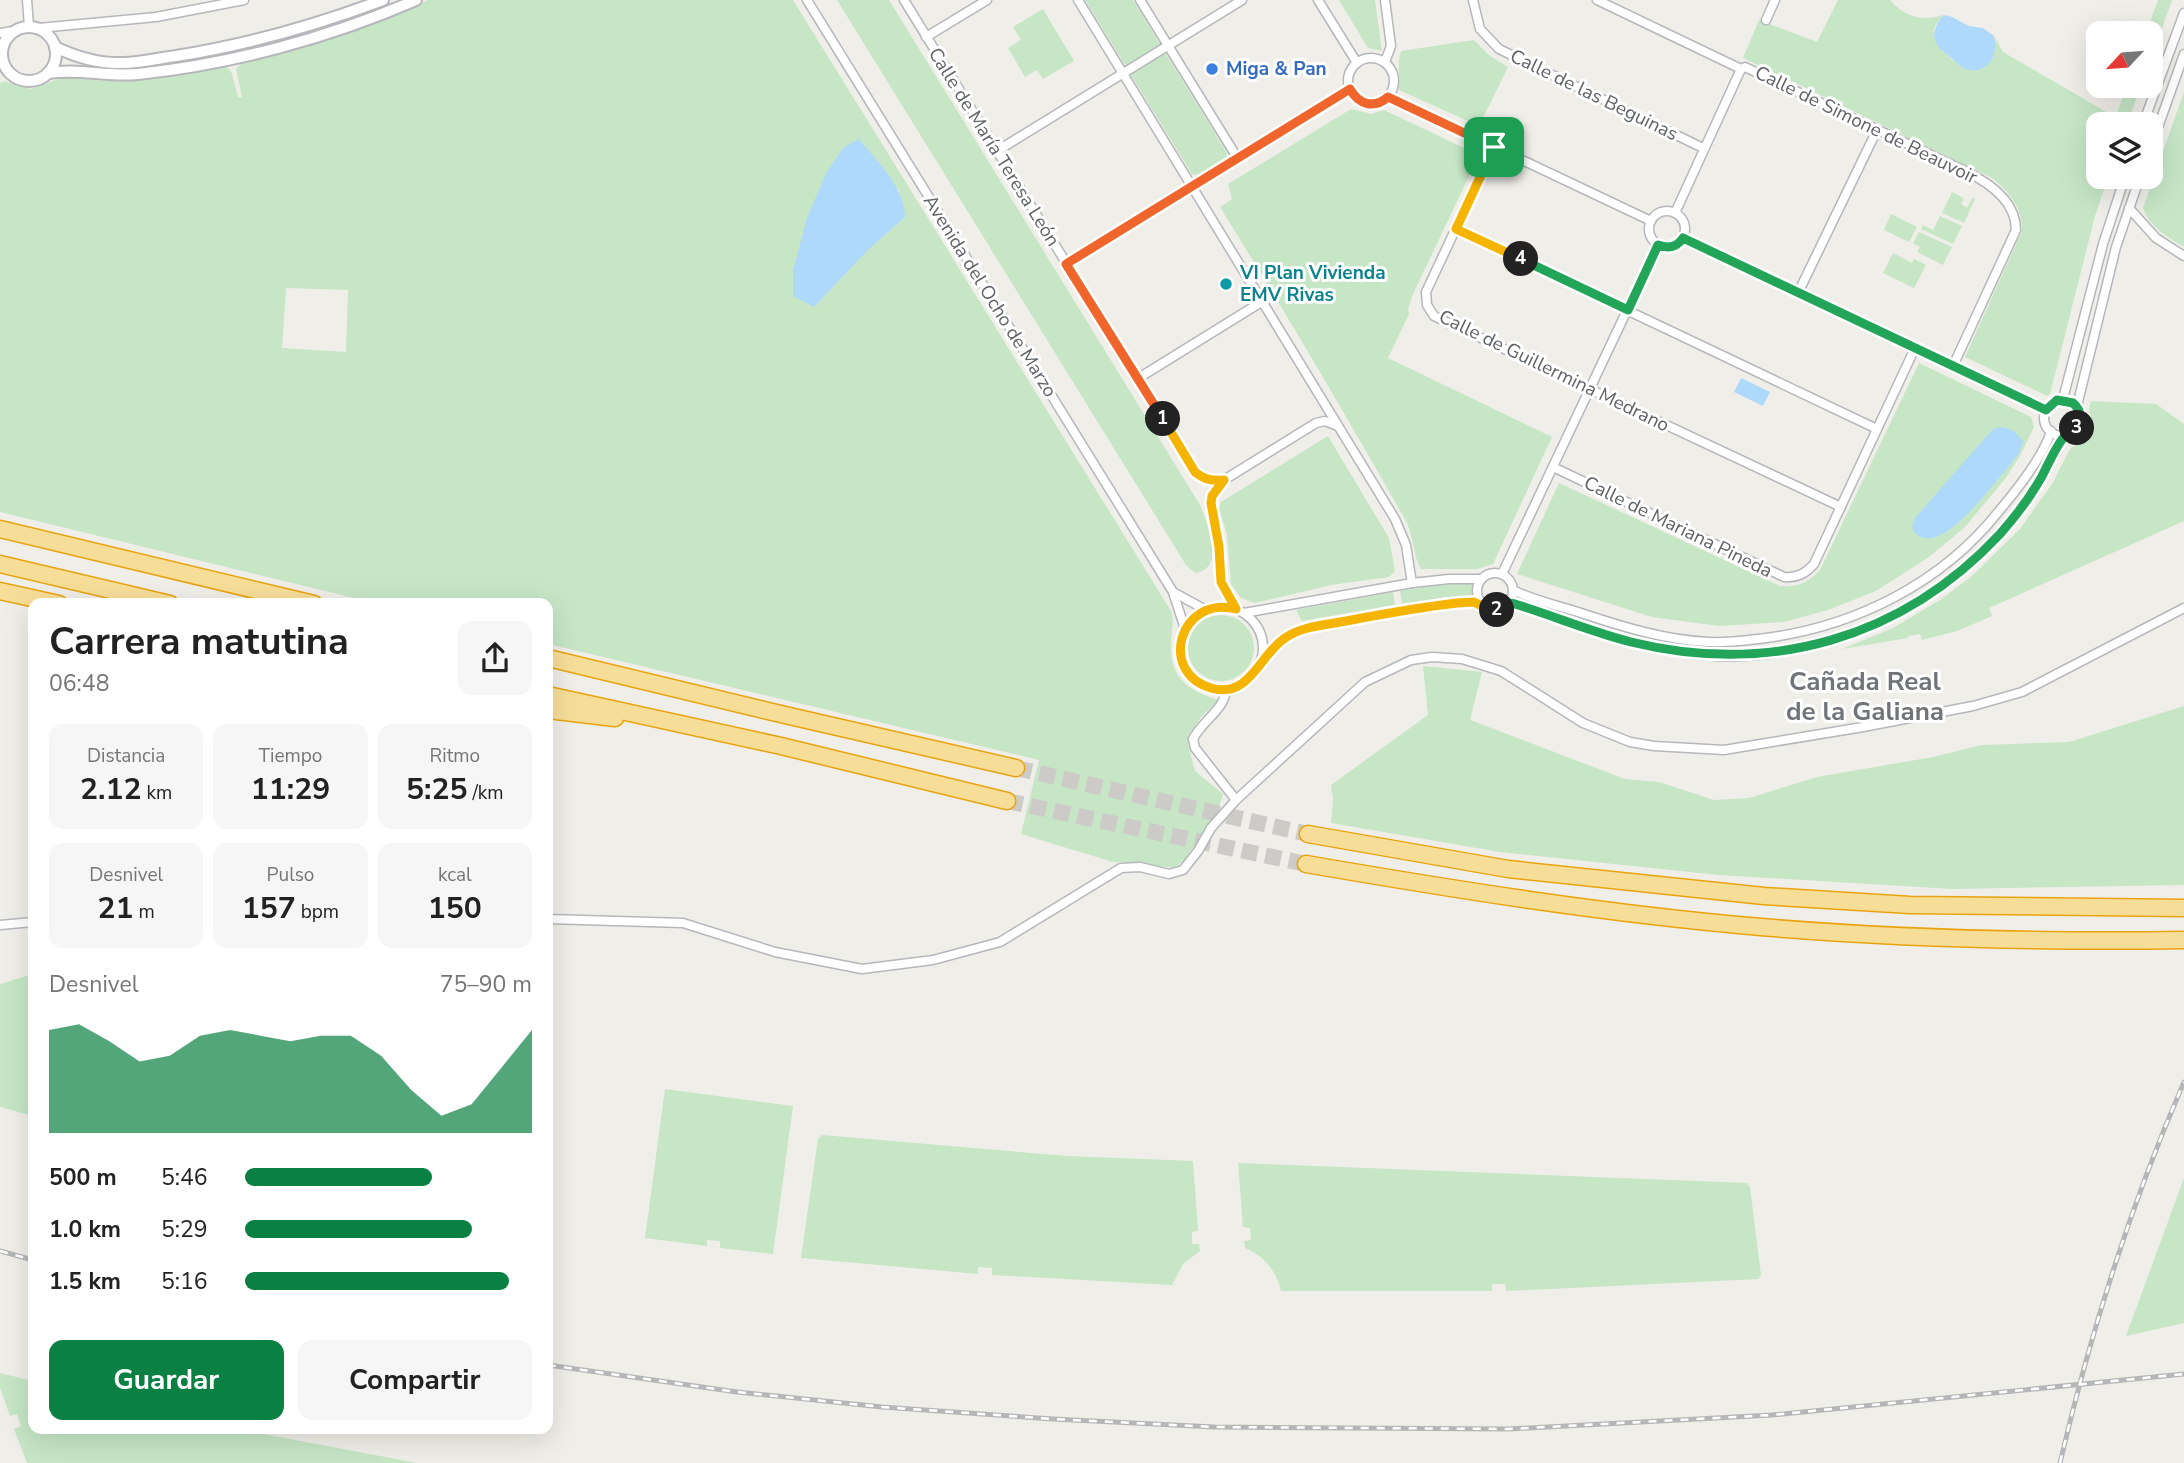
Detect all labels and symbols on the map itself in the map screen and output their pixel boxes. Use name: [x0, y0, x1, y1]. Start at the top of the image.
north arrow: [2086, 21, 2163, 98]
street label: Calle de María Teresa León: [922, 43, 1066, 251]
street label: Calle de las Beguinas: [1506, 43, 1682, 147]
place label: Miga & Pan: [1226, 56, 1327, 82]
street label: Calle de Simone de Beauvoir: [1750, 60, 1982, 190]
marker: Miga & Pan: [1204, 61, 1220, 77]
pin: [1464, 117, 1524, 177]
street label: Avenida del Ocho de Marzo: [917, 190, 1063, 402]
pin: 4: [1504, 242, 1538, 276]
place label: VI Plan Vivienda EMV Rivas: [1239, 260, 1386, 308]
marker: VI Plan Vivienda EMV Rivas: [1218, 276, 1234, 292]
street label: Calle de Guillermina Medrano: [1434, 304, 1674, 438]
pin: 1: [1146, 402, 1180, 436]
pin: 3: [2060, 410, 2094, 446]
street label: Calle de Mariana Pineda: [1579, 470, 1777, 584]
pin: 2: [1480, 592, 1514, 628]
district label: Cañada Real de la Galiana: [1786, 664, 1944, 729]

